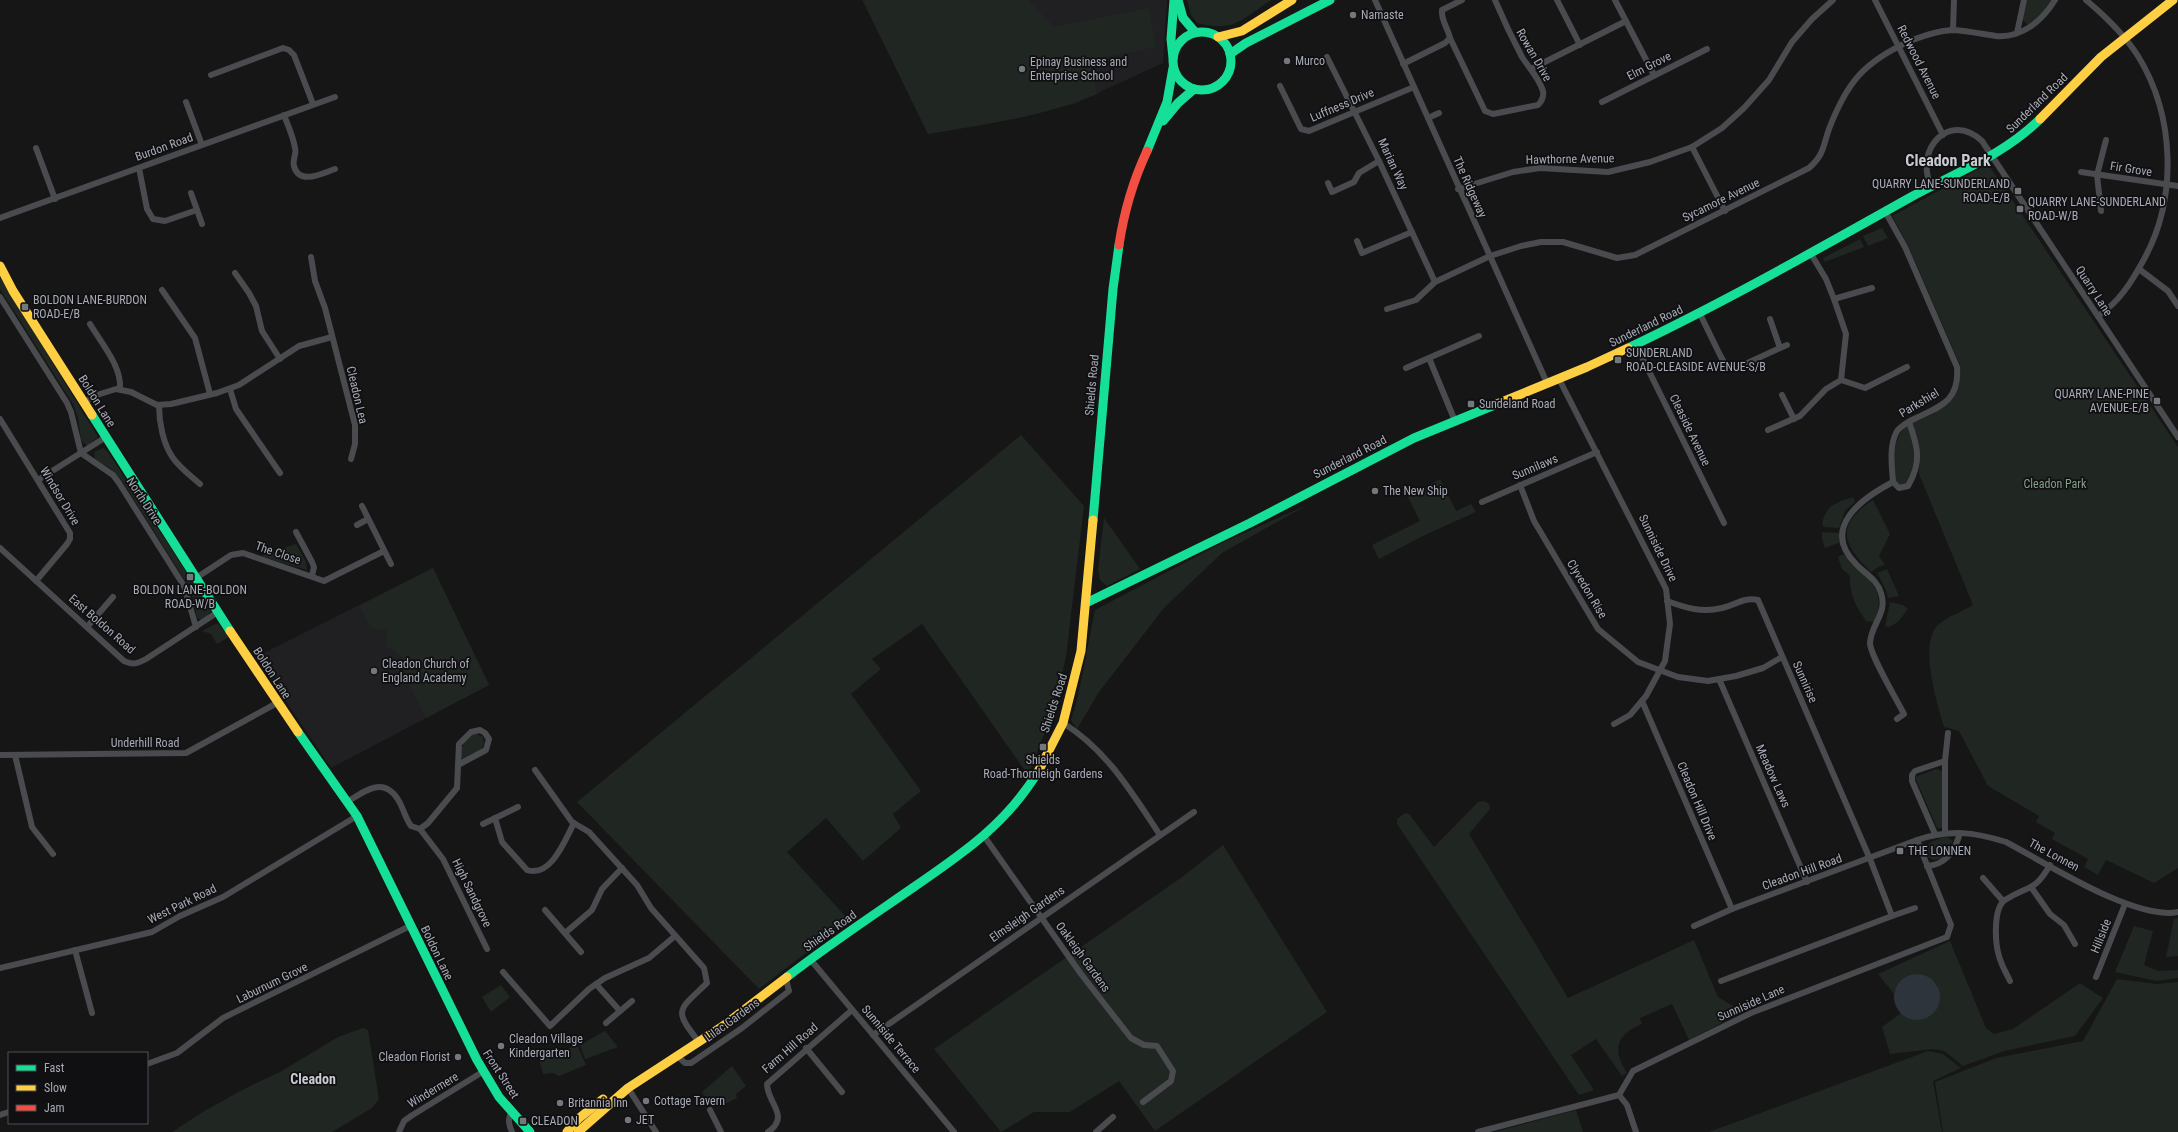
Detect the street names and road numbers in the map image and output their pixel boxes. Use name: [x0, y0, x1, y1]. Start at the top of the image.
street label: Redwood Avenue: [1894, 23, 1944, 102]
street label: Rowan Drive: [1513, 26, 1555, 84]
street label: Elm Grove: [1625, 49, 1674, 83]
street label: Sunderland Road: [2003, 70, 2071, 136]
street label: Luffness Drive: [1308, 85, 1376, 125]
street label: Burdon Road: [133, 130, 195, 164]
street label: Marian Way: [1375, 136, 1411, 192]
street label: Hawthorne Avenue: [1526, 151, 1615, 167]
street label: The Ridgeway: [1450, 154, 1490, 220]
street label: Fir Grove: [2109, 159, 2153, 179]
street label: Sycamore Avenue: [1680, 175, 1762, 225]
street label: Quarry Lane: [2073, 263, 2116, 319]
street label: Sunderland Road: [1607, 302, 1685, 350]
street label: Shields Road: [1082, 354, 1102, 416]
street label: Cleadon Lea: [344, 365, 370, 425]
street label: Boldon Lane: [75, 372, 119, 430]
street label: Parkshiel: [1897, 386, 1941, 420]
street label: Cleaside Avenue: [1667, 392, 1714, 468]
street label: Sunderland Road: [1311, 433, 1389, 481]
street label: Sunnilaws: [1510, 451, 1560, 483]
street label: Windsor Drive: [37, 464, 83, 528]
street label: North Drive: [124, 475, 165, 528]
street label: Sunniside Drive: [1636, 512, 1680, 584]
street label: The Close: [253, 539, 303, 567]
street label: Clyvedon Rise: [1564, 557, 1610, 621]
street label: East Boldon Road: [66, 591, 138, 657]
street label: Boldon Lane: [250, 645, 294, 702]
street label: Sunnirise: [1790, 659, 1820, 705]
street label: Shields Road: [1038, 672, 1070, 734]
street label: Underhill Road: [111, 736, 179, 750]
street label: Meadow Laws: [1753, 742, 1793, 810]
street label: Cleadon Hill Drive: [1674, 760, 1720, 843]
street label: The Lonnen: [2026, 836, 2082, 874]
street label: Cleadon Hill Road: [1760, 851, 1844, 893]
street label: High Sandgrove: [449, 856, 495, 930]
street label: West Park Road: [145, 881, 219, 927]
street label: Elmsleigh Gardens: [987, 883, 1067, 945]
street label: Shields Road: [801, 908, 859, 954]
street label: Hillside: [2088, 917, 2114, 955]
street label: Oakleigh Gardens: [1053, 919, 1113, 995]
street label: Boldon Lane: [418, 924, 456, 983]
street label: Laburnum Grove: [234, 960, 310, 1006]
street label: Sunniside Lane: [1715, 982, 1787, 1024]
street label: Lilac Gardens: [702, 995, 762, 1045]
street label: Sunniside Terrace: [859, 1002, 924, 1076]
street label: Farm Hill Road: [759, 1020, 821, 1076]
street label: Front Street: [480, 1047, 522, 1101]
street label: Windermere: [405, 1069, 461, 1111]

